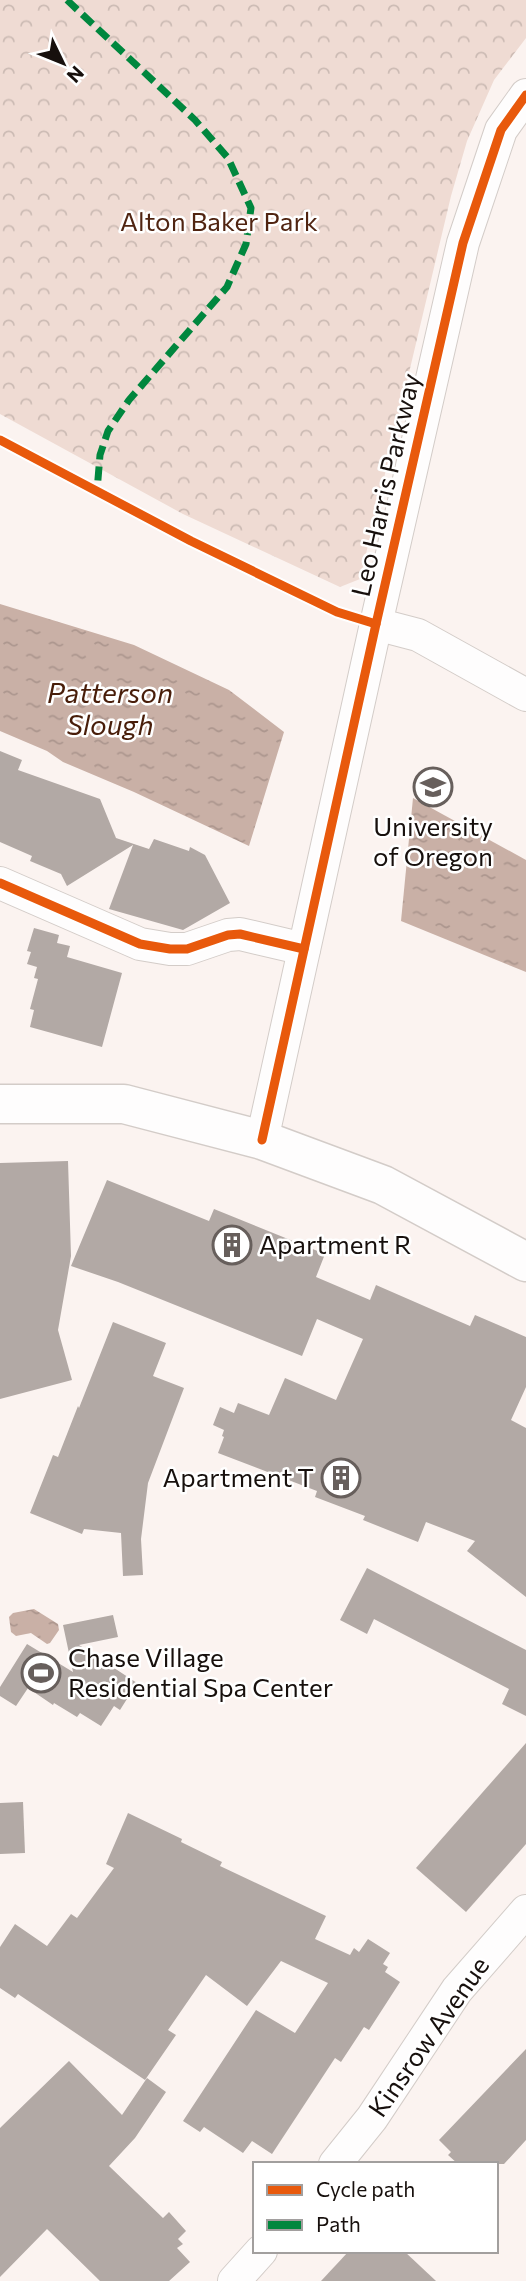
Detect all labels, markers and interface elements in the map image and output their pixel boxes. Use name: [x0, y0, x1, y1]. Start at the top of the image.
north arrow: [28, 28, 98, 98]
text: N: [63, 62, 89, 88]
park label: Alton Baker Park: [120, 205, 318, 236]
street label: Leo Harris Parkway: [344, 370, 425, 599]
water label: Patterson Slough: [47, 675, 173, 741]
school or university icon: University of Oregon: [412, 766, 454, 808]
place label: University of Oregon: [373, 810, 493, 871]
building icon: Apartment R: [211, 1224, 253, 1266]
place label: Apartment R: [259, 1228, 411, 1259]
building icon: Apartment T: [320, 1457, 362, 1499]
place label: Apartment T: [162, 1461, 314, 1492]
place label: Chase Village Residential Spa Center: [68, 1641, 333, 1702]
sports icon: Chase Village Residential Spa Center: [20, 1652, 62, 1694]
street label: Kinsrow Avenue: [361, 1950, 494, 2122]
legend: [253, 2162, 498, 2253]
text: Cycle path: [316, 2176, 415, 2201]
text: Path: [316, 2211, 361, 2236]

